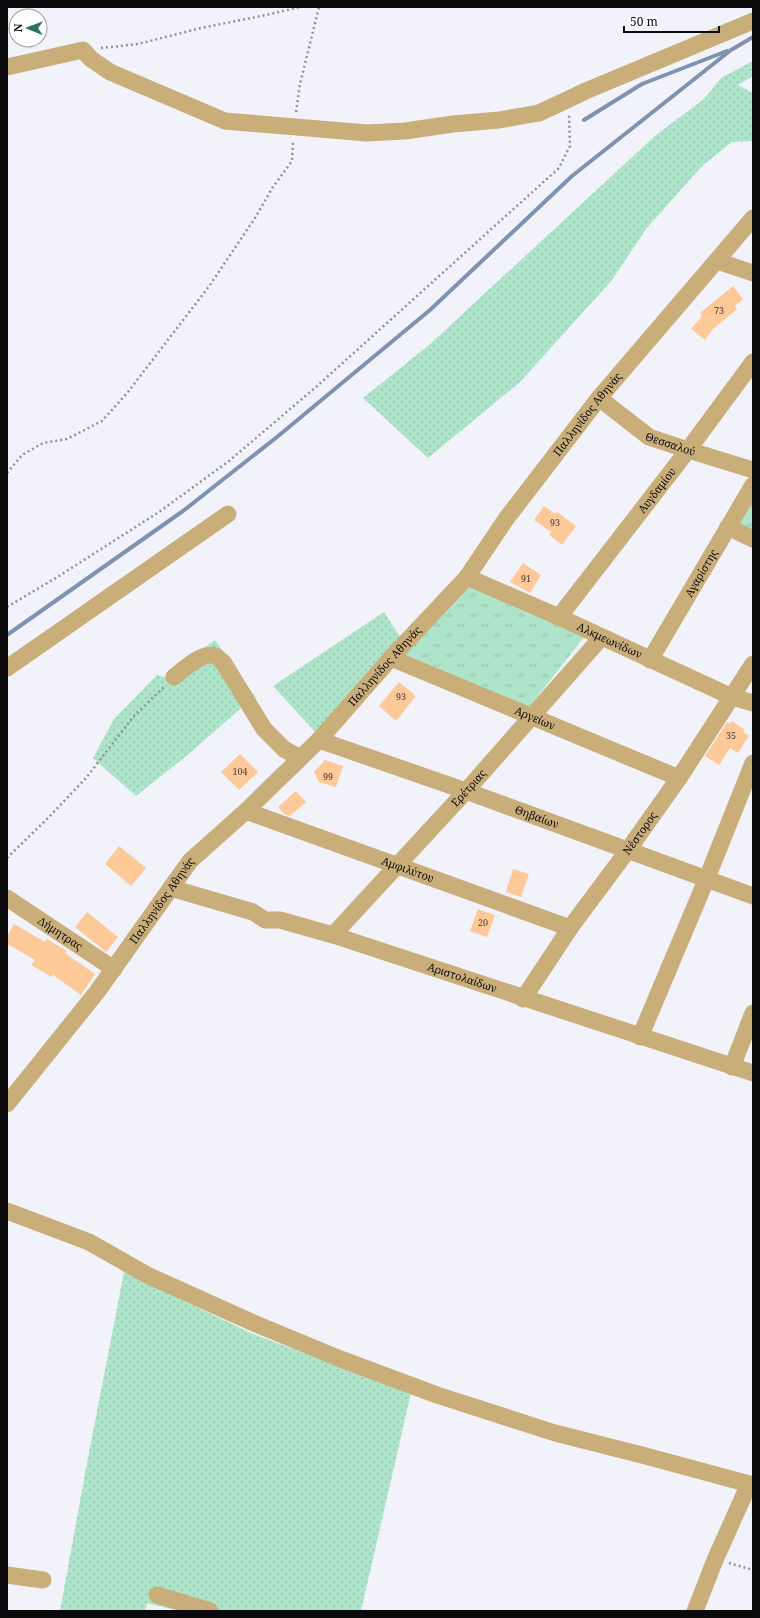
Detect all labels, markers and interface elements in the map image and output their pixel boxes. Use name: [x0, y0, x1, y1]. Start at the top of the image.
north arrow: [8, 8, 48, 48]
scale bar: [624, 8, 719, 34]
text: 50 m: [630, 13, 658, 30]
text: N: [10, 23, 25, 32]
house number: 73: [714, 304, 724, 317]
street label: Παλληνίδος Αθηνάς: [549, 369, 625, 459]
street label: Θεσσαλού: [644, 428, 697, 459]
street label: Αυγδαμίου: [634, 464, 679, 516]
house number: 93: [550, 516, 560, 529]
street label: Αγαρίστης: [681, 546, 721, 599]
house number: 91: [521, 572, 531, 585]
street label: Αλκμεωνίδων: [575, 618, 645, 662]
street label: Παλληνίδος Αθηνάς: [344, 623, 424, 709]
house number: 93: [396, 690, 406, 703]
street label: Αργείων: [513, 702, 558, 733]
house number: 35: [726, 729, 736, 742]
house number: 104: [232, 765, 248, 778]
street label: Ερέτριας: [447, 766, 489, 810]
house number: 99: [323, 770, 333, 783]
street label: Θηβαίων: [513, 802, 561, 831]
street label: Νέστορος: [619, 808, 660, 858]
street label: Παλληνίδος Αθηνάς: [126, 853, 197, 946]
street label: Αμφιλύτου: [380, 853, 436, 885]
street label: Δήμητρας: [35, 913, 86, 953]
house number: 20: [478, 916, 488, 929]
street label: Αριστολαίδων: [426, 959, 499, 995]

